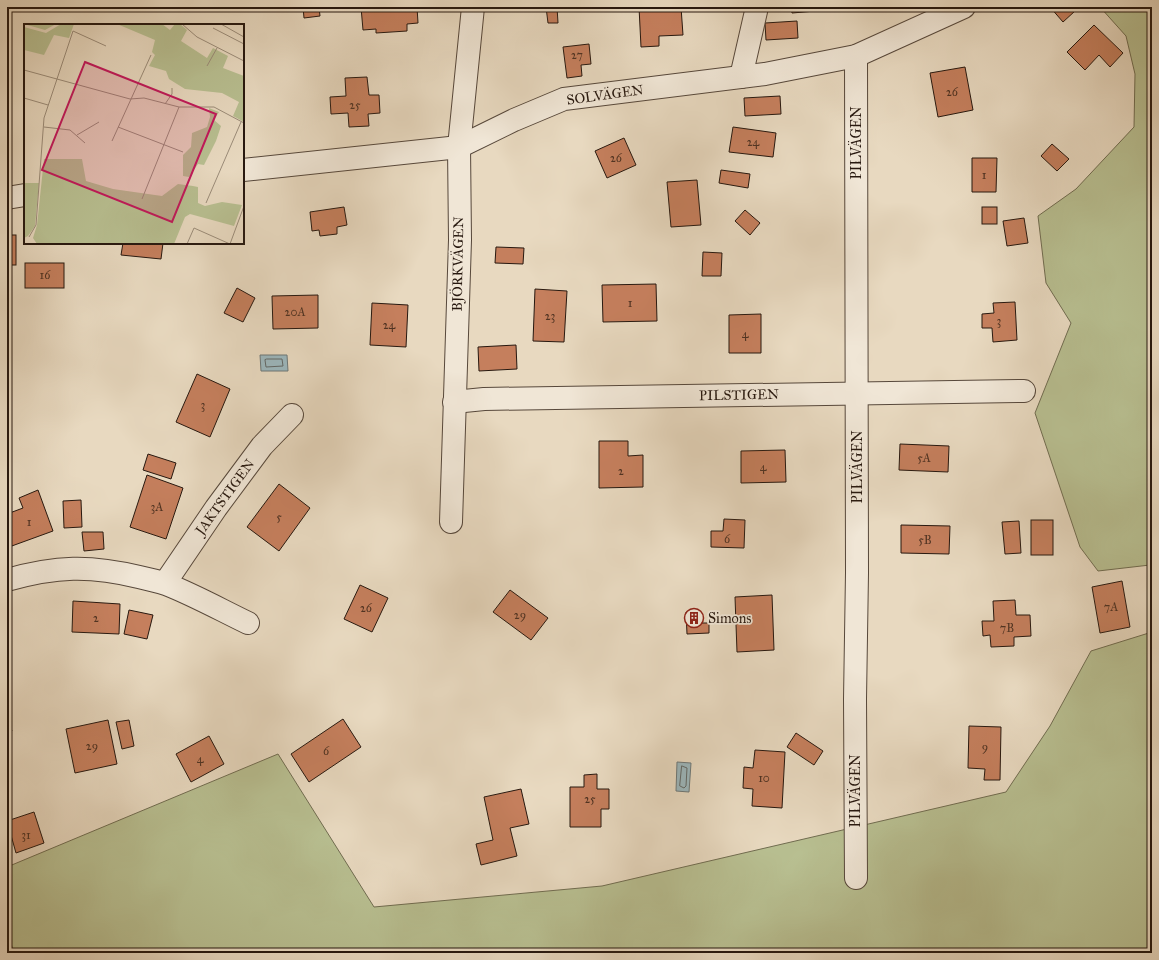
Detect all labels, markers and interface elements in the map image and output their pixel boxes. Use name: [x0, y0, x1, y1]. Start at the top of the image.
inset map: [24, 24, 244, 244]
house number: 27: [571, 48, 583, 62]
street label: SOLVÄGEN: [565, 80, 645, 109]
house number: 26: [946, 85, 959, 99]
house number: 25: [349, 98, 361, 112]
street label: PILVÄGEN: [847, 106, 865, 180]
house number: 24: [747, 135, 760, 149]
house number: 26: [610, 151, 623, 165]
house number: 1: [982, 168, 987, 182]
street label: BJÖRKVÄGEN: [447, 216, 468, 312]
house number: 16: [40, 268, 51, 282]
house number: 1: [628, 296, 633, 310]
house number: 20A: [285, 305, 305, 319]
house number: 23: [545, 309, 556, 323]
house number: 3: [997, 314, 1002, 328]
house number: 24: [383, 318, 396, 332]
house number: 4: [742, 327, 749, 341]
street label: PILSTIGEN: [699, 386, 779, 404]
house number: 3: [201, 398, 206, 412]
street label: PILVÄGEN: [848, 430, 866, 504]
house number: 5A: [917, 451, 931, 465]
street label: JAKTSTIGEN: [191, 456, 259, 541]
house number: 4: [760, 460, 767, 474]
house number: 2: [618, 464, 624, 478]
house number: 3A: [151, 500, 163, 514]
house number: 5: [276, 510, 282, 524]
house number: 1: [27, 515, 32, 529]
house number: 6: [724, 532, 731, 546]
house number: 5B: [918, 533, 932, 547]
house number: 7A: [1104, 600, 1118, 614]
house number: 26: [360, 601, 373, 615]
building icon: Simons: [683, 607, 705, 629]
house number: 29: [514, 608, 526, 622]
place label: Simons: [708, 610, 751, 627]
house number: 2: [93, 611, 99, 625]
house number: 7B: [1000, 621, 1014, 635]
house number: 29: [86, 739, 98, 753]
house number: 9: [982, 740, 988, 754]
house number: 6: [323, 744, 330, 758]
house number: 4: [197, 752, 204, 766]
street label: PILVÄGEN: [846, 754, 864, 828]
house number: 10: [758, 771, 770, 785]
house number: 25: [584, 792, 596, 806]
house number: 31: [21, 828, 31, 842]

